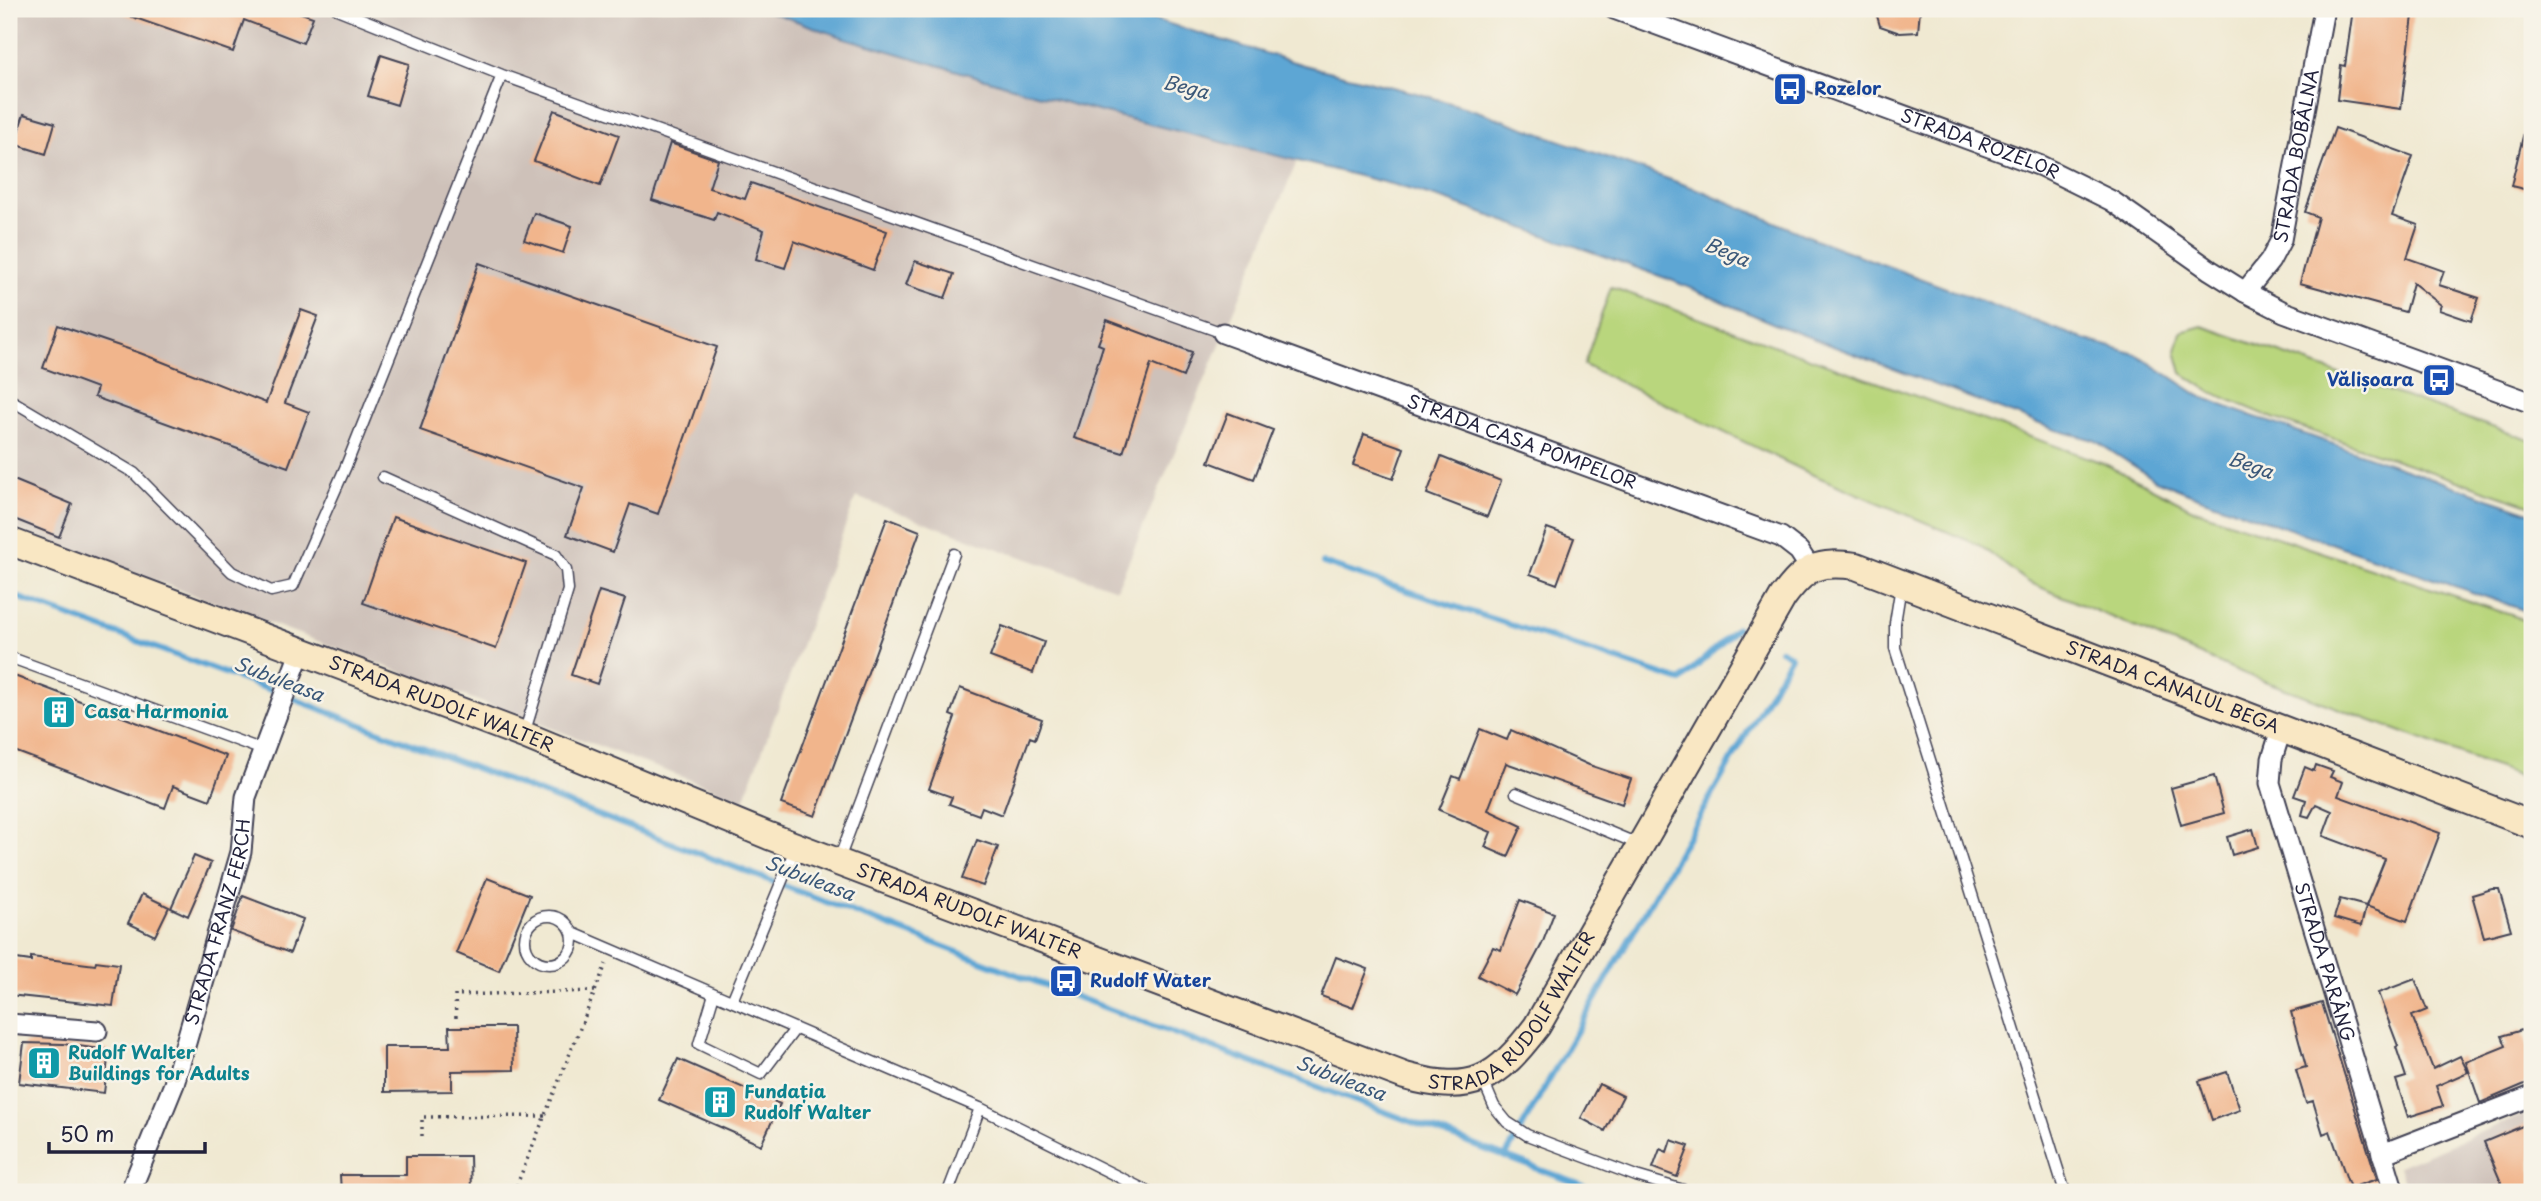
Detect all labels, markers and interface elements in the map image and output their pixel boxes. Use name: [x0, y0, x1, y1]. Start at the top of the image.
water label: Bega: [1161, 67, 1213, 105]
street label: STRADA BOBÂLNA: [2266, 67, 2325, 245]
bus stop icon: Rozelor: [1771, 70, 1809, 108]
place label: Rozelor: [1814, 74, 1882, 101]
street label: STRADA ROZELOR: [1897, 101, 2065, 185]
water label: Bega: [1701, 229, 1755, 273]
bus stop icon: Vălișoara: [2420, 361, 2458, 399]
place label: Vălișoara: [2327, 365, 2414, 392]
street label: STRADA CASA POMPELOR: [1404, 387, 1641, 495]
water label: Bega: [2225, 443, 2279, 485]
street label: STRADA CANALUL BEGA: [2062, 633, 2284, 739]
water label: Subuleasa: [230, 648, 329, 708]
street label: STRADA RUDOLF WALTER: [325, 648, 559, 758]
building icon: Casa Harmonia: [40, 693, 78, 731]
place label: Casa Harmonia: [84, 697, 229, 724]
street label: STRADA FRANZ FERCH: [177, 817, 256, 1028]
water label: Subuleasa: [761, 847, 860, 907]
street label: STRADA RUDOLF WALTER: [853, 855, 1086, 965]
street label: STRADA PARÂNG: [2289, 879, 2363, 1045]
street label: STRADA RUDOLF WALTER: [1426, 925, 1601, 1096]
bus stop icon: Rudolf Water: [1047, 962, 1085, 1000]
place label: Rudolf Water: [1090, 966, 1212, 993]
place label: Rudolf Walter Buildings for Adults: [68, 1038, 250, 1086]
building icon: Rudolf Walter Buildings for Adults: [25, 1044, 63, 1082]
water label: Subuleasa: [1292, 1047, 1391, 1107]
place label: Fundația Rudolf Walter: [744, 1077, 872, 1125]
building icon: Fundația Rudolf Walter: [701, 1083, 739, 1121]
scale bar: [49, 1110, 205, 1154]
text: 50 m: [60, 1117, 114, 1149]

